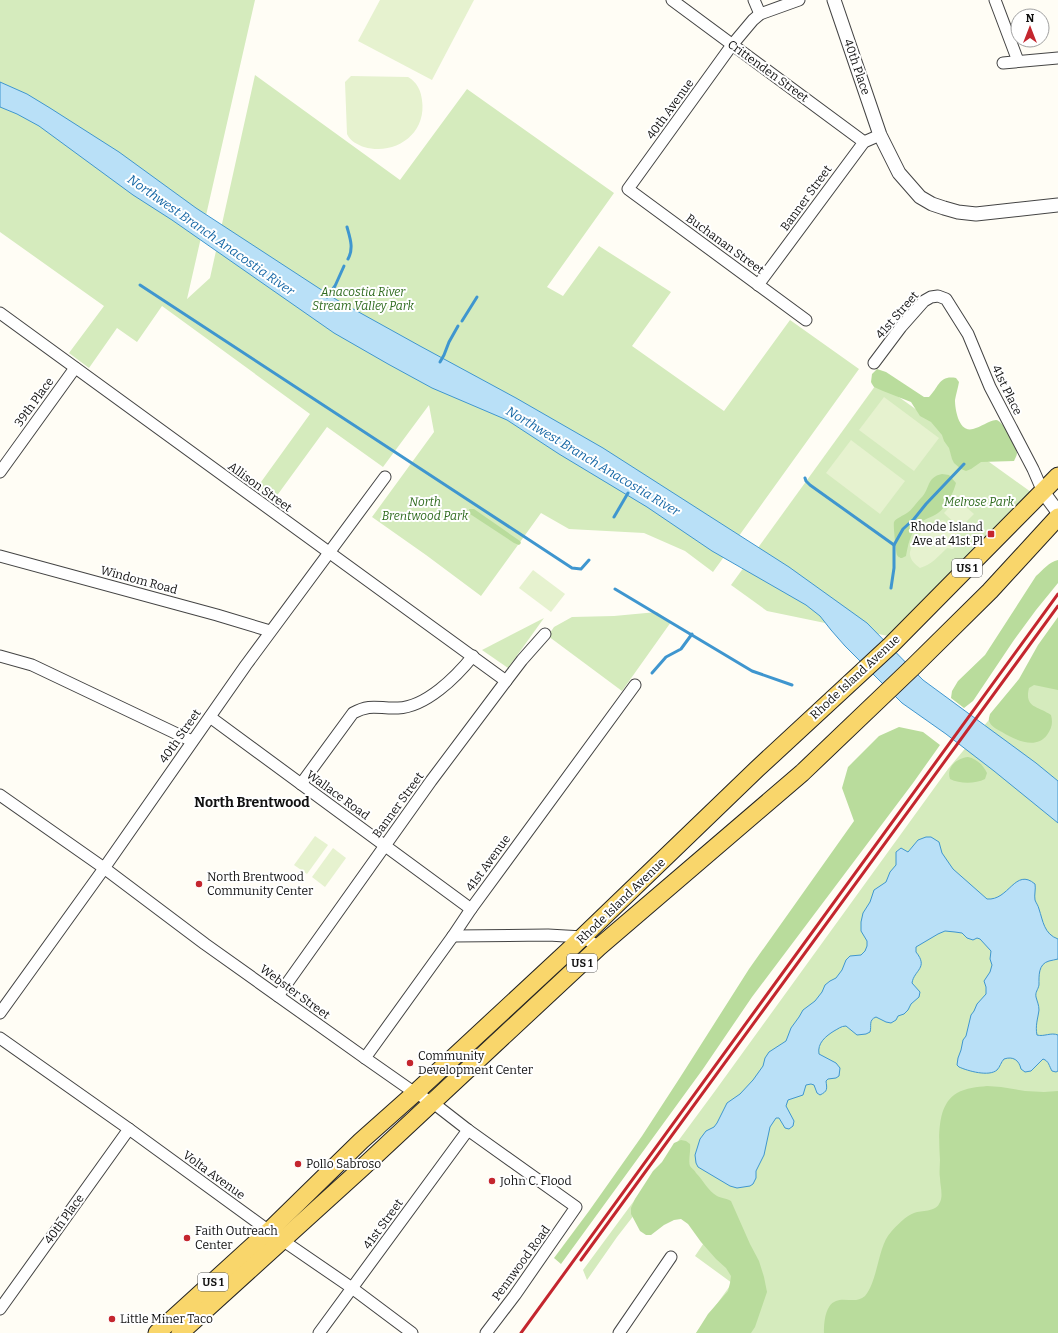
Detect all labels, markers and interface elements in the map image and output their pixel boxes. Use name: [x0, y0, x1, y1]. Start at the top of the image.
north arrow: [1010, 8, 1050, 48]
text: N: [1026, 12, 1035, 25]
street label: Crittenden Street: [725, 37, 812, 105]
street label: 40th Place: [841, 37, 873, 97]
street label: 40th Avenue: [643, 76, 697, 142]
street label: Banner Street: [778, 162, 835, 233]
water label: Northwest Branch Anacostia River: [125, 172, 298, 299]
street label: Buchanan Street: [683, 211, 767, 277]
park label: Anacostia River Stream Valley Park: [312, 285, 415, 313]
street label: 41st Street: [873, 288, 922, 342]
street label: 41st Place: [989, 363, 1025, 417]
street label: 39th Place: [11, 375, 57, 429]
water label: Northwest Branch Anacostia River: [503, 403, 683, 519]
street label: Allison Street: [225, 459, 295, 515]
park label: North Brentwood Park: [382, 495, 469, 523]
park label: Melrose Park: [944, 495, 1014, 509]
place label: Rhode Island Ave at 41st Pl: [910, 520, 984, 548]
marker: Rhode Island Ave at 41st Pl: [986, 529, 996, 539]
road number: US 1: [952, 559, 982, 577]
street label: Windom Road: [99, 563, 179, 597]
street label: Rhode Island Avenue: [807, 632, 903, 722]
street label: 40th Street: [156, 706, 204, 766]
street label: Wallace Road: [304, 768, 372, 822]
street label: Banner Street: [370, 769, 427, 840]
district label: North Brentwood: [194, 794, 310, 811]
street label: 41st Avenue: [463, 832, 513, 894]
street label: Rhode Island Avenue: [574, 855, 668, 947]
place label: North Brentwood Community Center: [207, 870, 314, 898]
marker: North Brentwood Community Center: [194, 879, 204, 889]
road number: US 1: [567, 954, 597, 972]
street label: Webster Street: [257, 962, 333, 1022]
place label: Community Development Center: [418, 1049, 534, 1077]
marker: Community Development Center: [405, 1058, 415, 1068]
street label: Volta Avenue: [180, 1148, 248, 1202]
place label: Pollo Sabroso: [306, 1157, 381, 1171]
marker: Pollo Sabroso: [293, 1159, 303, 1169]
place label: John C. Flood: [499, 1174, 572, 1188]
marker: John C. Flood: [487, 1176, 497, 1186]
street label: 40th Place: [41, 1191, 87, 1247]
street label: 41st Street: [360, 1196, 406, 1252]
street label: Pennwood Road: [489, 1223, 553, 1303]
place label: Faith Outreach Center: [195, 1224, 278, 1252]
marker: Faith Outreach Center: [182, 1233, 192, 1243]
road number: US 1: [198, 1273, 228, 1291]
place label: Little Miner Taco: [120, 1312, 213, 1326]
marker: Little Miner Taco: [107, 1314, 117, 1324]

